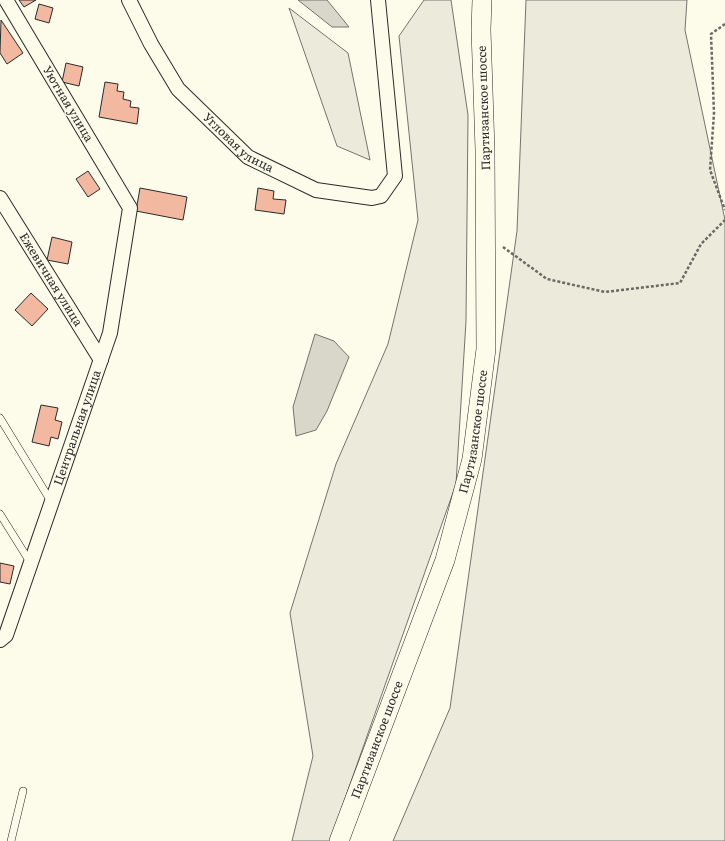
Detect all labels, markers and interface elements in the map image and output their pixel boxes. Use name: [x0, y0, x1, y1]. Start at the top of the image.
street label: Партизанское шоссе: [472, 45, 494, 171]
street label: Уютная улица: [39, 62, 99, 145]
street label: Угловая улица: [200, 108, 277, 176]
street label: Ежевичная улица: [16, 229, 88, 330]
street label: Центральная улица: [48, 367, 105, 487]
street label: Партизанское шоссе: [453, 369, 491, 495]
street label: Партизанское шоссе: [346, 678, 407, 801]

